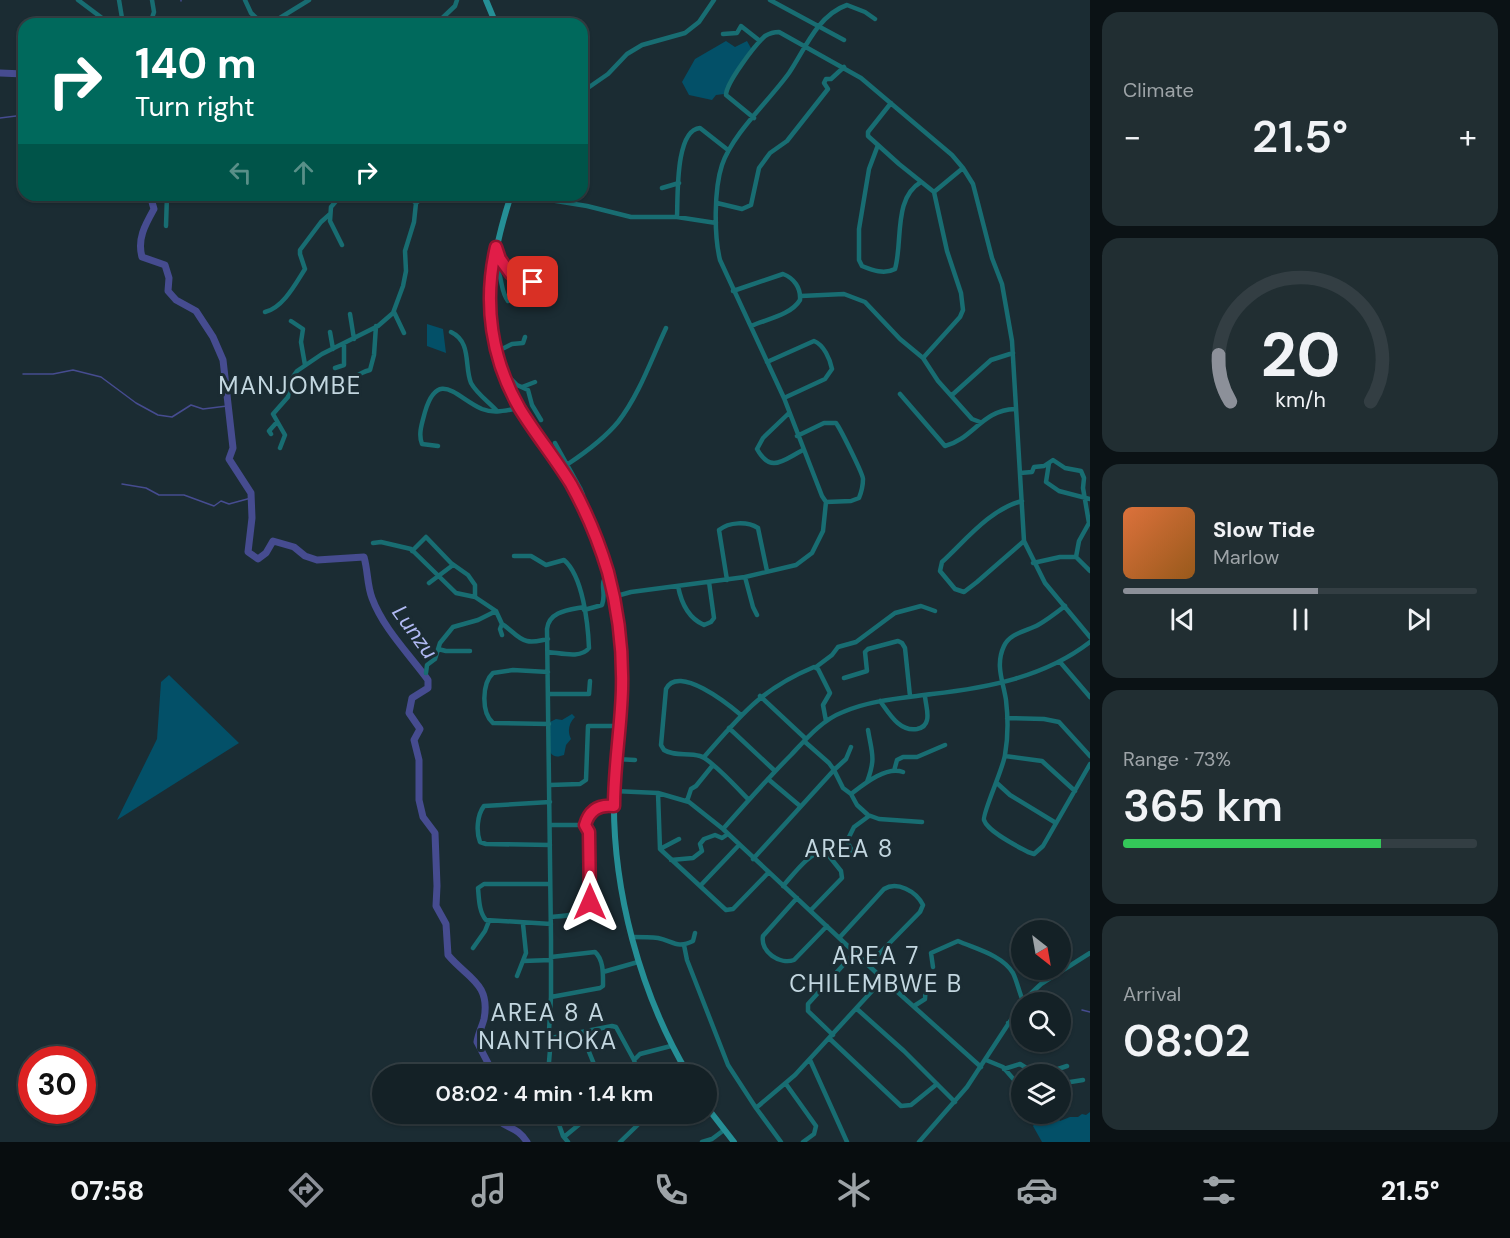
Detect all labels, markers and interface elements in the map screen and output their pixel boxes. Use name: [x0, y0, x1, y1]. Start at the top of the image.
text: 140 m: [135, 36, 257, 91]
icon: right: [36, 42, 114, 120]
text: Climate: [1123, 77, 1194, 103]
text: Turn right: [135, 89, 255, 124]
text: 21.5°: [1252, 107, 1348, 166]
text: −: [1123, 115, 1141, 158]
text: +: [1459, 115, 1477, 158]
icon: left: [224, 156, 257, 189]
icon: ahead: [287, 156, 320, 189]
icon: right: [350, 156, 383, 189]
pin: [507, 256, 558, 307]
icon: arrive: [516, 265, 549, 298]
text: 20: [1260, 314, 1340, 395]
district label: MANJOMBE: [218, 370, 362, 401]
text: km/h: [1275, 386, 1325, 414]
text: Slow Tide: [1213, 515, 1315, 544]
text: Marlow: [1213, 544, 1279, 570]
water label: Lunzu: [386, 599, 444, 665]
icon: previous: [1166, 603, 1199, 636]
icon: pause: [1284, 603, 1317, 636]
icon: next: [1402, 603, 1435, 636]
text: Range · 73%: [1123, 746, 1231, 772]
text: 365 km: [1123, 776, 1283, 835]
district label: AREA 8: [804, 833, 894, 864]
position arrow: [558, 870, 622, 934]
north arrow: [1011, 920, 1071, 980]
map controls: [1011, 920, 1071, 1124]
district label: AREA 7 CHILEMBWE B: [789, 940, 963, 999]
text: Arrival: [1123, 981, 1181, 1007]
button: search: [1011, 992, 1071, 1052]
district label: AREA 8 A NANTHOKA: [478, 997, 618, 1056]
text: 08:02: [1123, 1011, 1250, 1070]
speed limit sign: 30: [18, 1046, 96, 1124]
button: layers: [1011, 1064, 1071, 1124]
text: 08:02 · 4 min · 1.4 km: [436, 1079, 653, 1108]
icon: directions: [285, 1169, 327, 1211]
icon: music: [468, 1169, 510, 1211]
icon: phone: [650, 1169, 692, 1211]
icon: climate: [833, 1169, 875, 1211]
icon: car: [1016, 1169, 1058, 1211]
icon: filters: [1198, 1169, 1240, 1211]
text: 07:58: [70, 1173, 144, 1208]
text: 21.5°: [1381, 1173, 1440, 1208]

